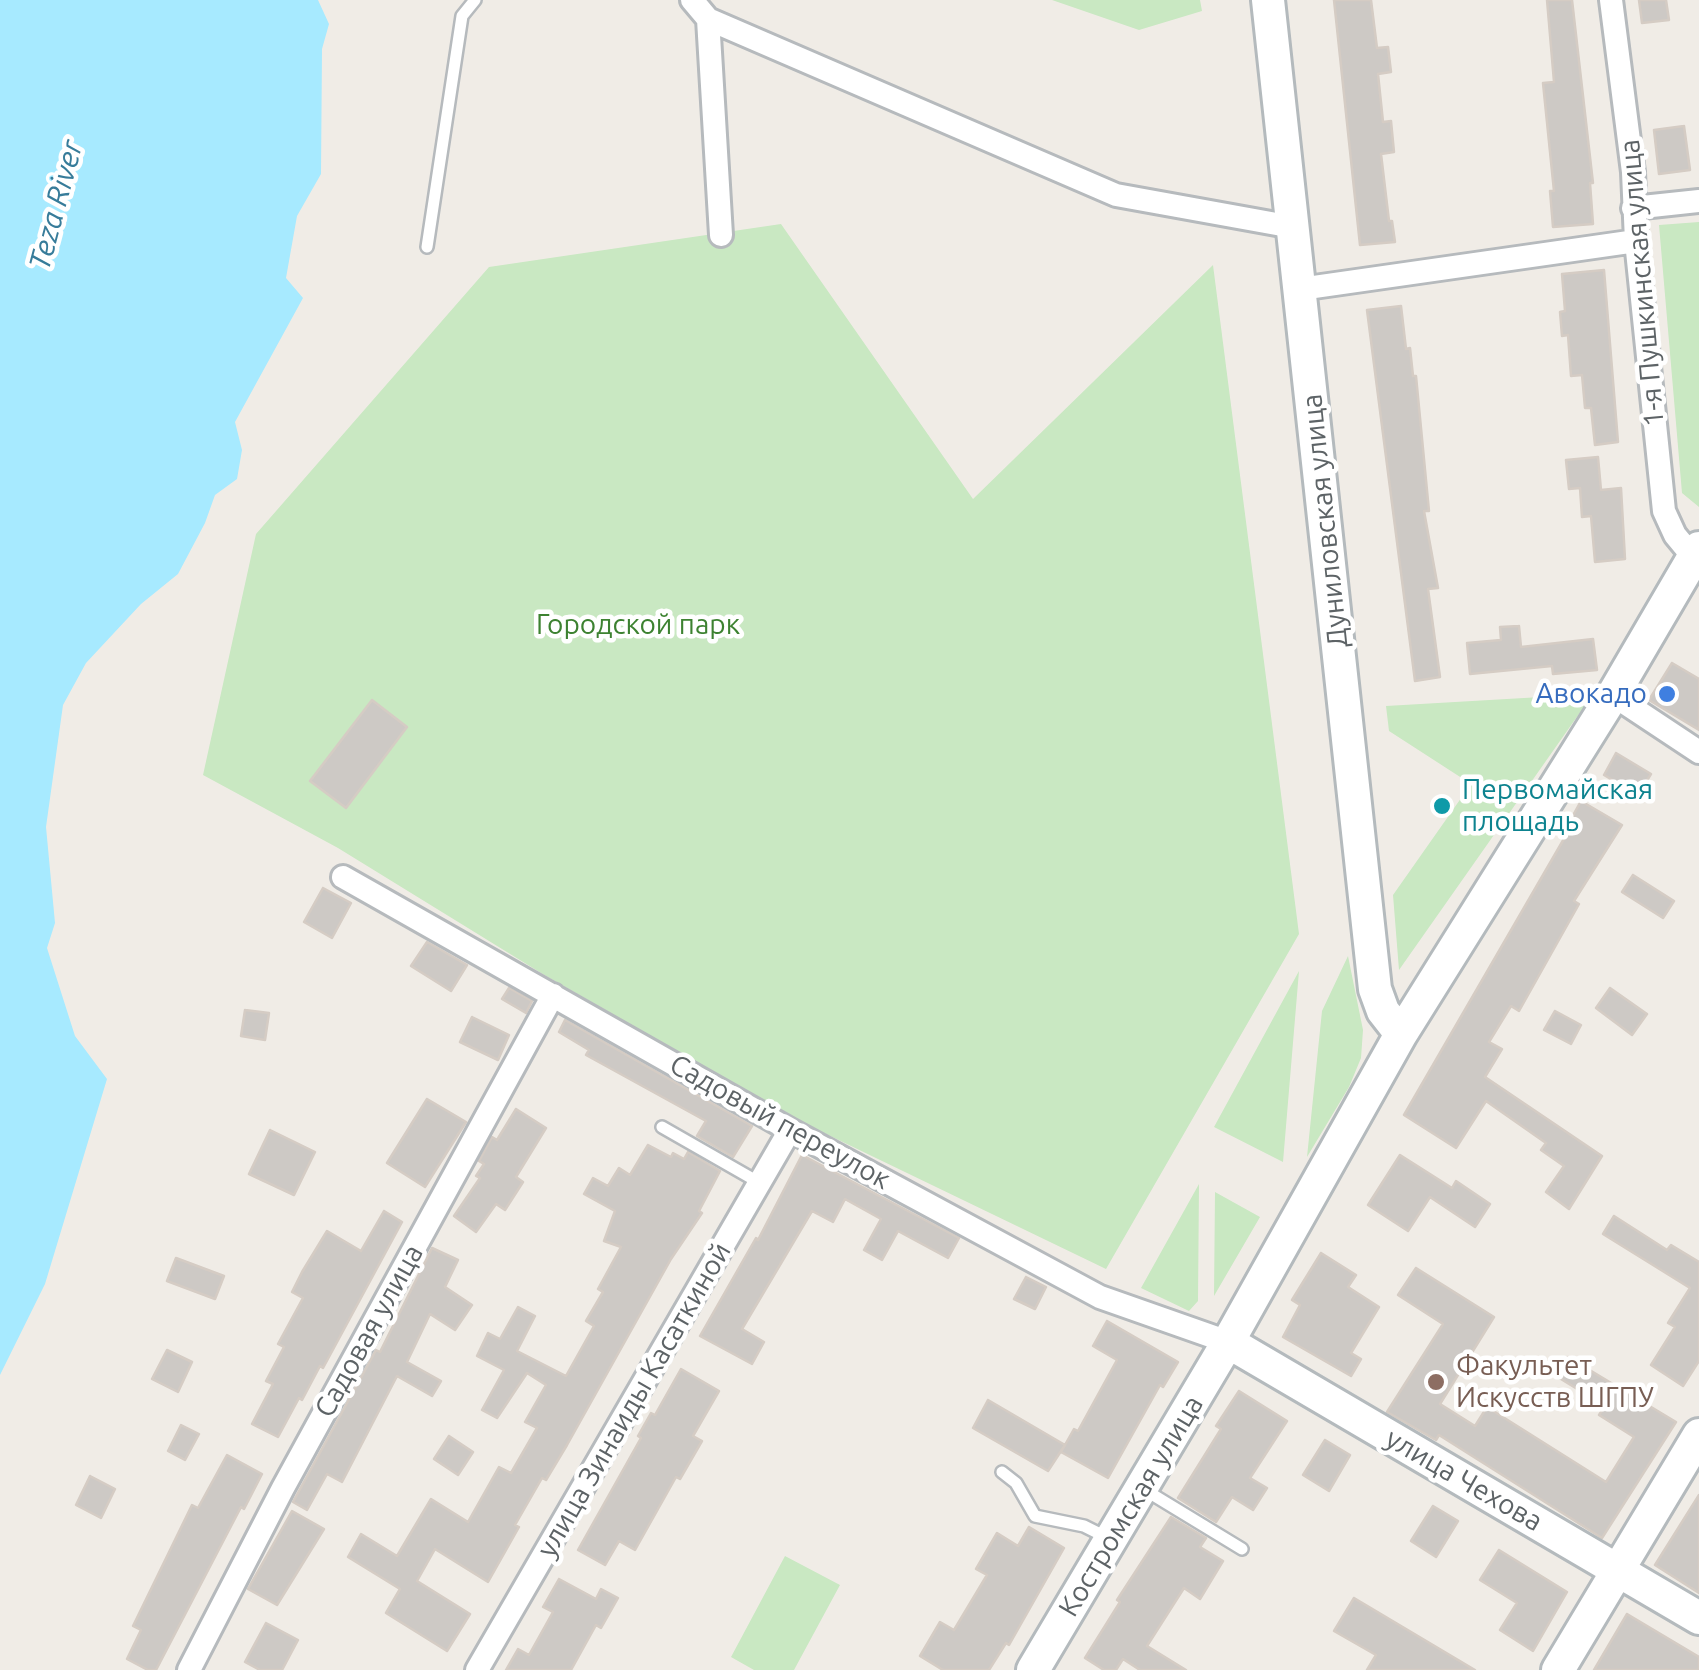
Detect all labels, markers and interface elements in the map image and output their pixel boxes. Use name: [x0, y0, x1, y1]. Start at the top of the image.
water label: Teza River: [21, 136, 91, 274]
street label: 1-я Пушкинская улица: [1613, 138, 1671, 428]
street label: Дуниловская улица: [1295, 393, 1355, 649]
park label: Городской парк: [536, 608, 740, 642]
place label: Авокадо: [1535, 677, 1647, 711]
marker: Авокадо: [1656, 683, 1678, 705]
place label: Первомайская площадь: [1462, 773, 1653, 839]
marker: Первомайская площадь: [1431, 795, 1453, 817]
street label: Садовый переулок: [664, 1047, 896, 1197]
street label: улица Зинаиды Касаткиной: [530, 1237, 738, 1563]
street label: Садовая улица: [308, 1239, 430, 1423]
place label: Факультет Искусств ШГПУ: [1456, 1349, 1654, 1415]
marker: Факультет Искусств ШГПУ: [1425, 1371, 1447, 1393]
street label: Костромская улица: [1052, 1389, 1210, 1623]
street label: улица Чехова: [1379, 1422, 1549, 1538]

